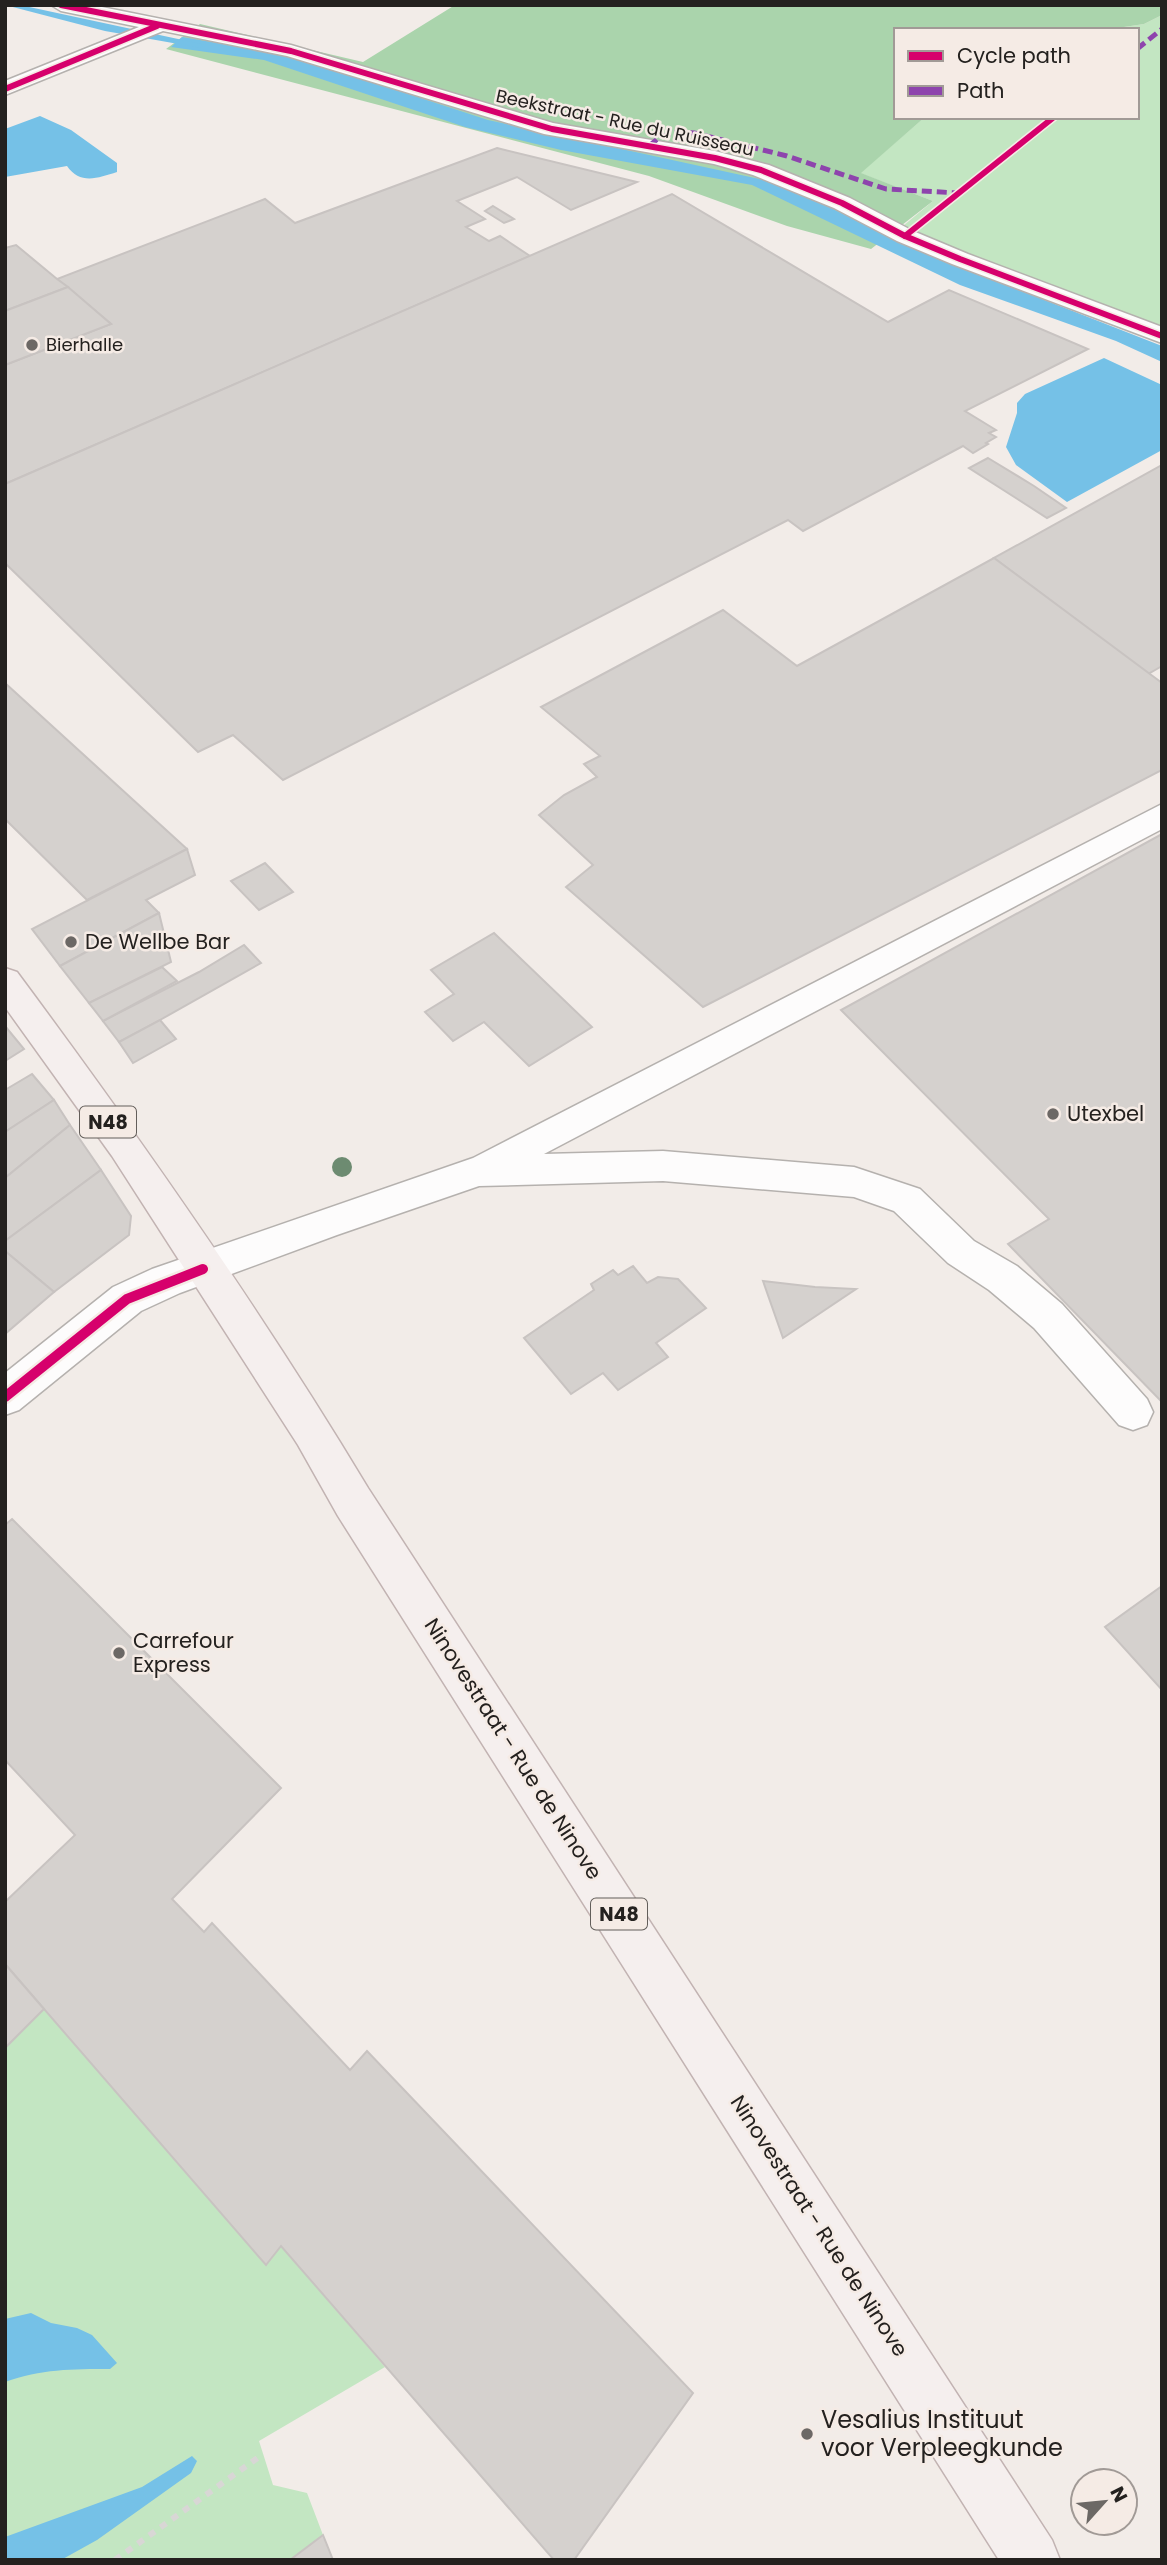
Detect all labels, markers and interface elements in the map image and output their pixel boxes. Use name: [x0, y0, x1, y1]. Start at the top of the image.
legend: [894, 28, 1139, 119]
text: Cycle path: [957, 41, 1071, 70]
text: Path: [957, 76, 1004, 105]
street label: Beekstraat - Rue du Ruisseau: [494, 83, 756, 162]
place label: Bierhalle: [46, 332, 123, 357]
marker: Bierhalle: [24, 337, 40, 353]
place label: De Wellbe Bar: [85, 927, 230, 956]
marker: De Wellbe Bar: [63, 934, 79, 950]
place label: Utexbel: [1067, 1099, 1144, 1128]
road number: N48: [80, 1106, 136, 1138]
marker: Utexbel: [1045, 1106, 1061, 1122]
street label: Ninovestraat - Rue de Ninove: [418, 1612, 609, 1885]
place label: Carrefour Express: [133, 1626, 234, 1679]
marker: Carrefour Express: [111, 1645, 127, 1661]
road number: N48: [591, 1898, 647, 1930]
street label: Ninovestraat - Rue de Ninove: [724, 2089, 915, 2362]
place label: Vesalius Instituut voor Verpleegkunde: [821, 2403, 1063, 2464]
marker: Vesalius Instituut voor Verpleegkunde: [799, 2426, 815, 2442]
north arrow: [1069, 2467, 1139, 2537]
text: N: [1103, 2482, 1134, 2507]

